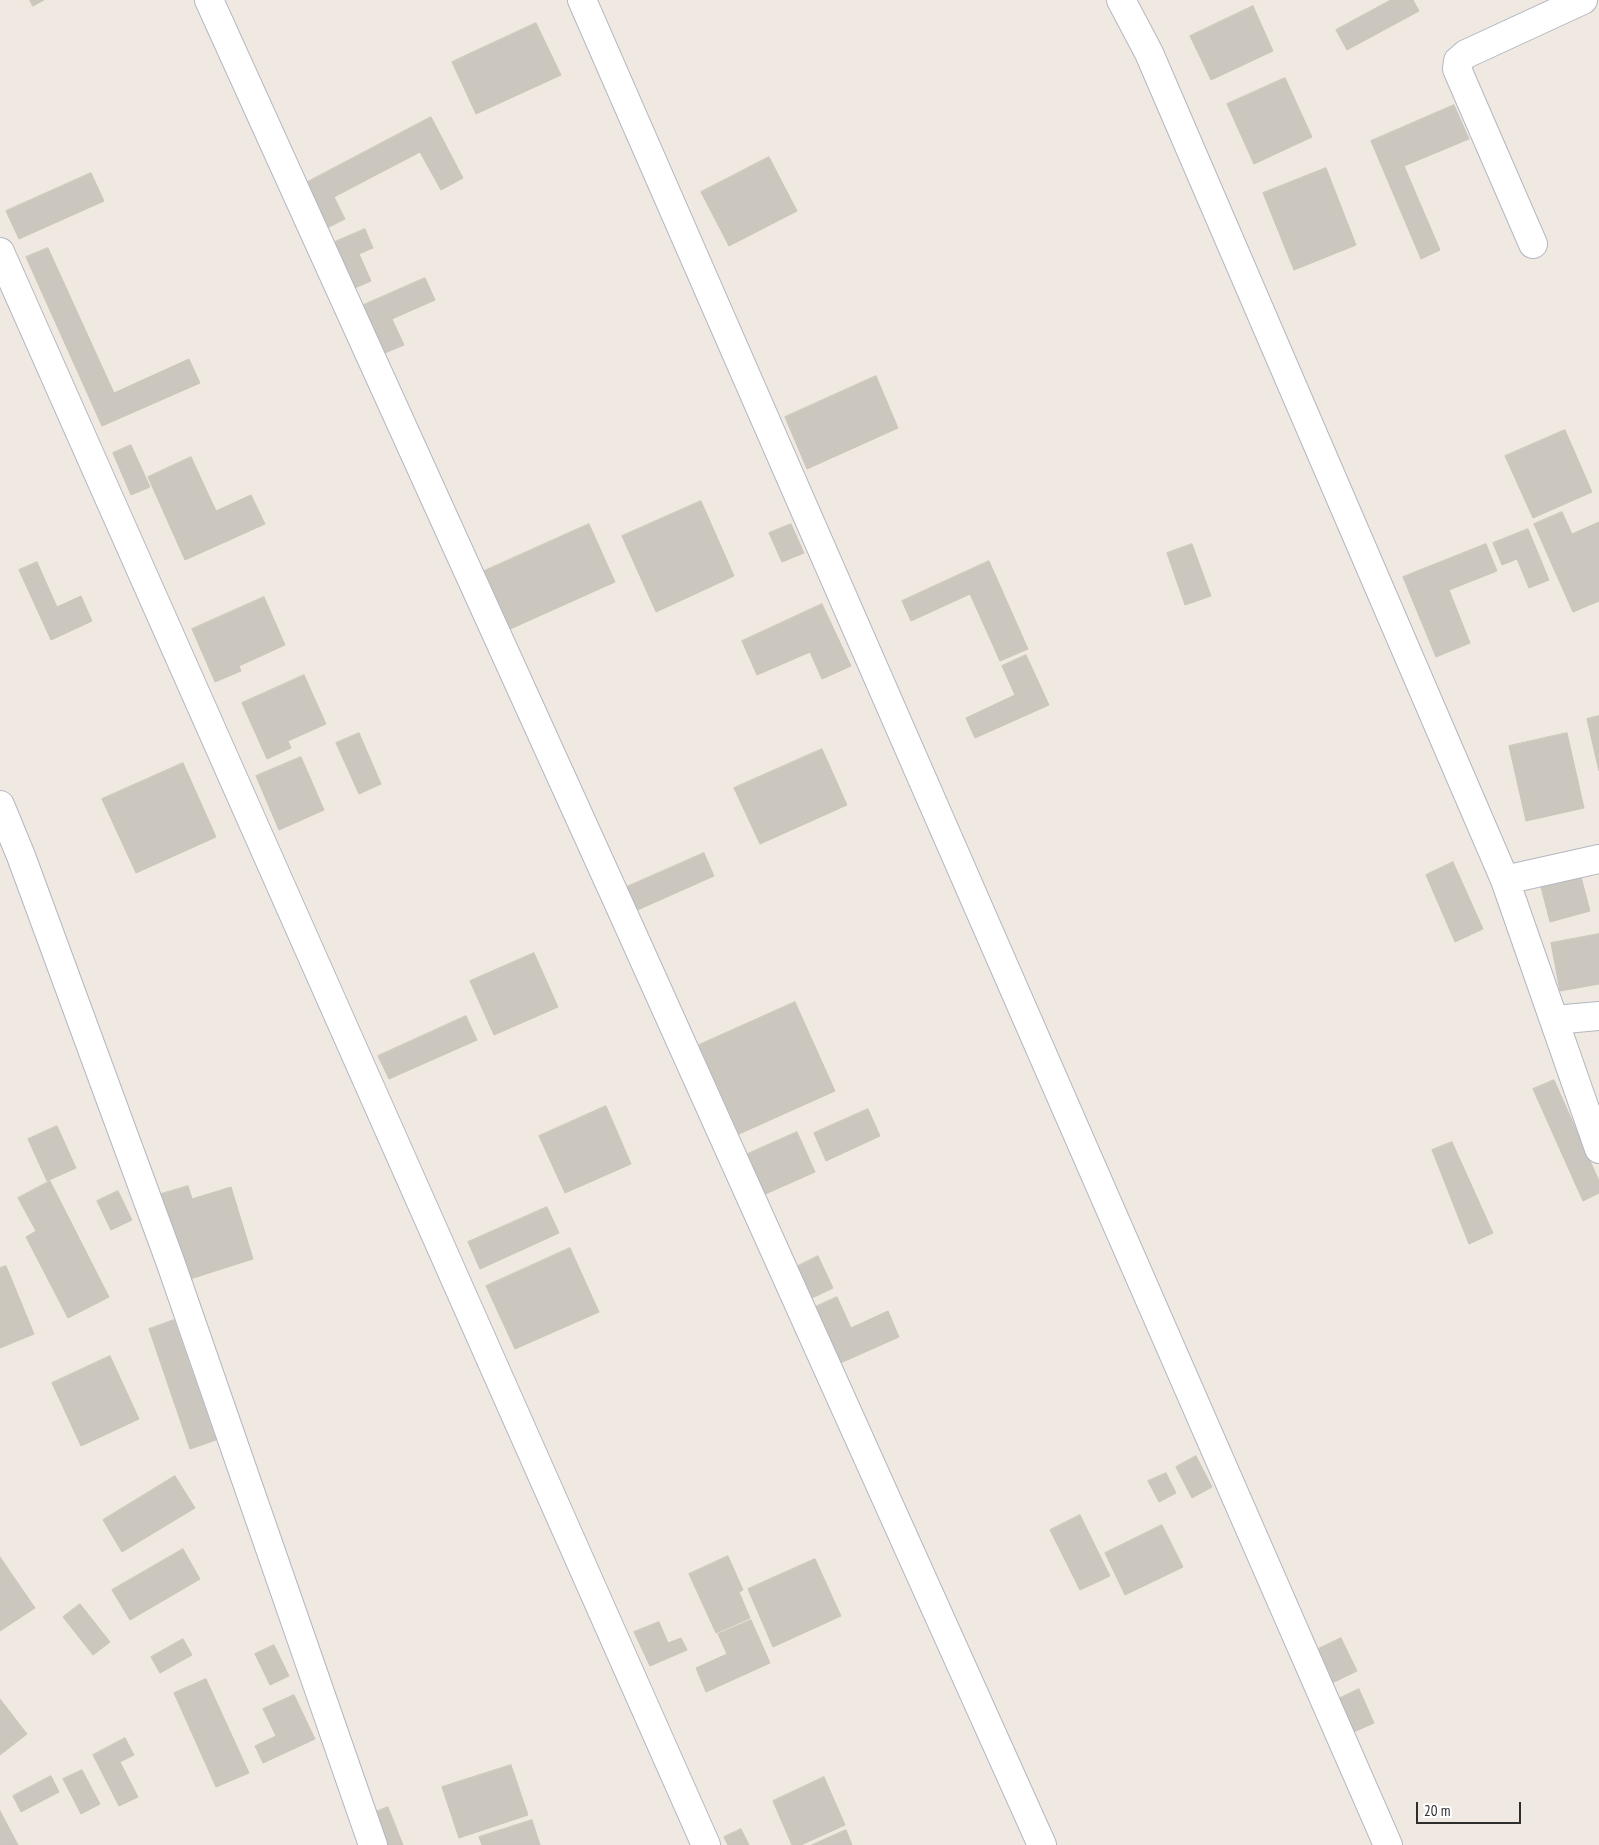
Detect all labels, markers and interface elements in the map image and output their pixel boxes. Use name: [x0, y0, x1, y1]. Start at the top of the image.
scale bar: [1419, 1792, 1524, 1824]
text: 20 m: [1424, 1801, 1450, 1820]

